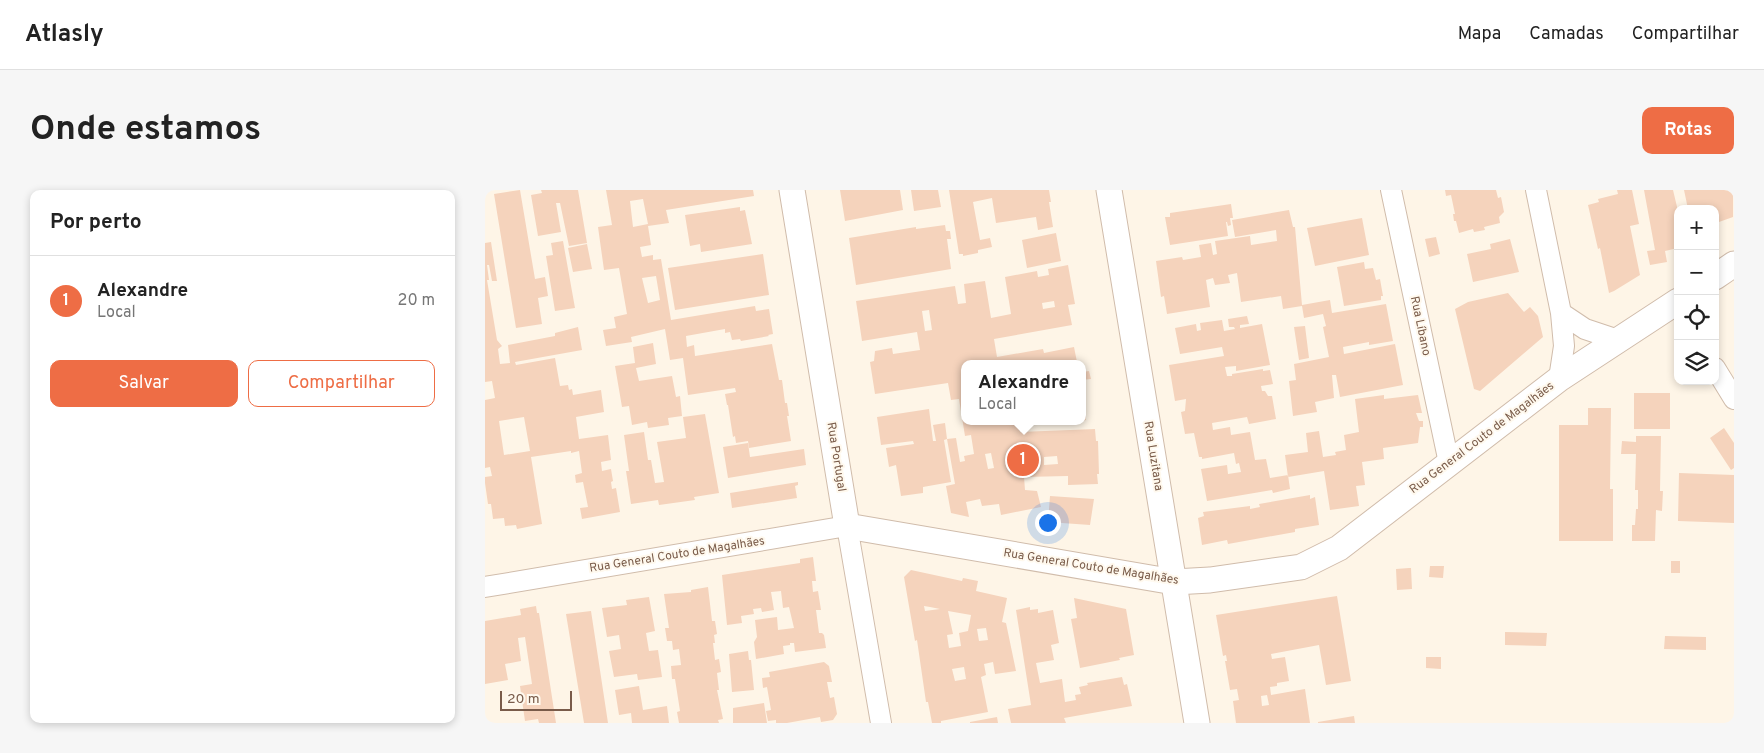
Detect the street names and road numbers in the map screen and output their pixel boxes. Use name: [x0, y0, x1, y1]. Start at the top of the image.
street label: Rua Líbano: [1406, 295, 1434, 358]
street label: Rua General Couto de Magalhães: [1406, 378, 1558, 498]
street label: Rua Luzitana: [1140, 420, 1166, 492]
street label: Rua Portugal: [823, 421, 849, 493]
street label: Rua General Couto de Magalhães: [588, 533, 766, 577]
street label: Rua General Couto de Magalhães: [1002, 545, 1180, 589]

